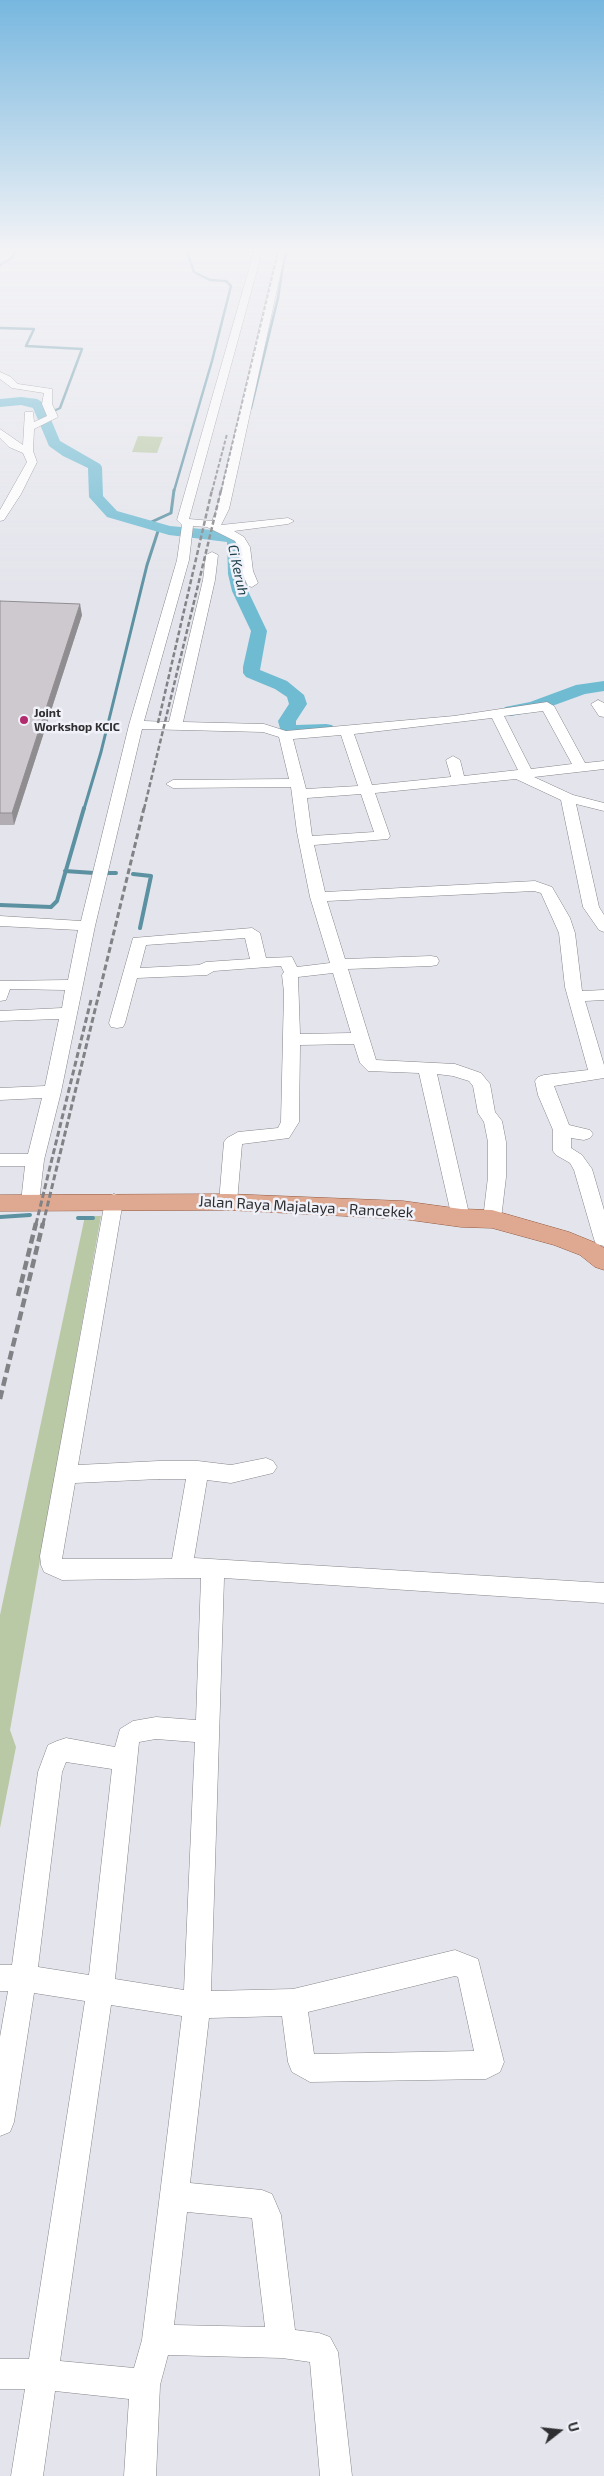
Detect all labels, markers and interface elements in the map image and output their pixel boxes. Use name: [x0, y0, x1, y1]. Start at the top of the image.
water label: Ci Keruh: [224, 543, 252, 597]
place label: Joint Workshop KCIC: [34, 706, 120, 734]
marker: Joint Workshop KCIC: [18, 714, 30, 726]
street label: Jalan Raya Majalaya - Rancekek: [198, 1192, 414, 1222]
north arrow: [534, 2406, 584, 2456]
text: U: [564, 2420, 583, 2434]

